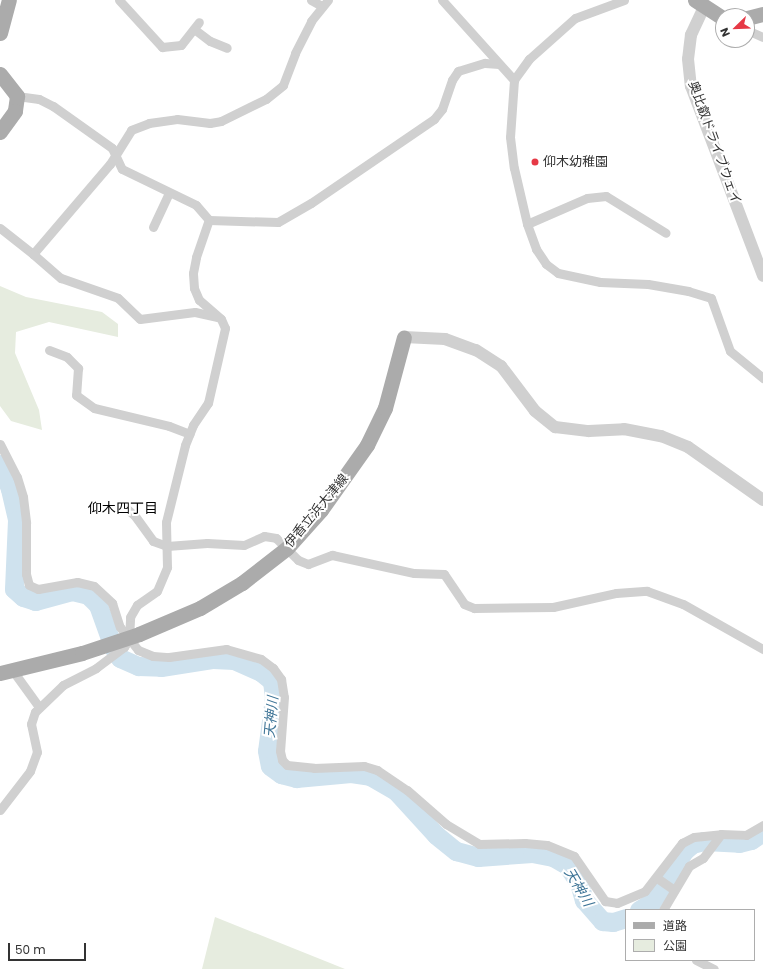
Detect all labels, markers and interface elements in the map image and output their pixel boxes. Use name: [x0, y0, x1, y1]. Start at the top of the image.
north arrow: [715, 8, 755, 48]
text: N: [716, 25, 734, 39]
street label: 奥比叡ドライブウェイ: [684, 79, 744, 207]
place label: 仰木幼稚園: [543, 154, 608, 170]
marker: 仰木幼稚園: [530, 157, 540, 167]
street label: 伊香立浜大津線: [282, 471, 352, 551]
district label: 仰木四丁目: [88, 500, 158, 516]
water label: 天神川: [261, 695, 281, 739]
water label: 天神川: [561, 865, 597, 909]
legend: [625, 909, 755, 961]
text: 道路: [663, 917, 687, 934]
scale bar: [10, 935, 88, 961]
text: 公園: [663, 937, 687, 954]
text: 50 m: [15, 941, 46, 958]

